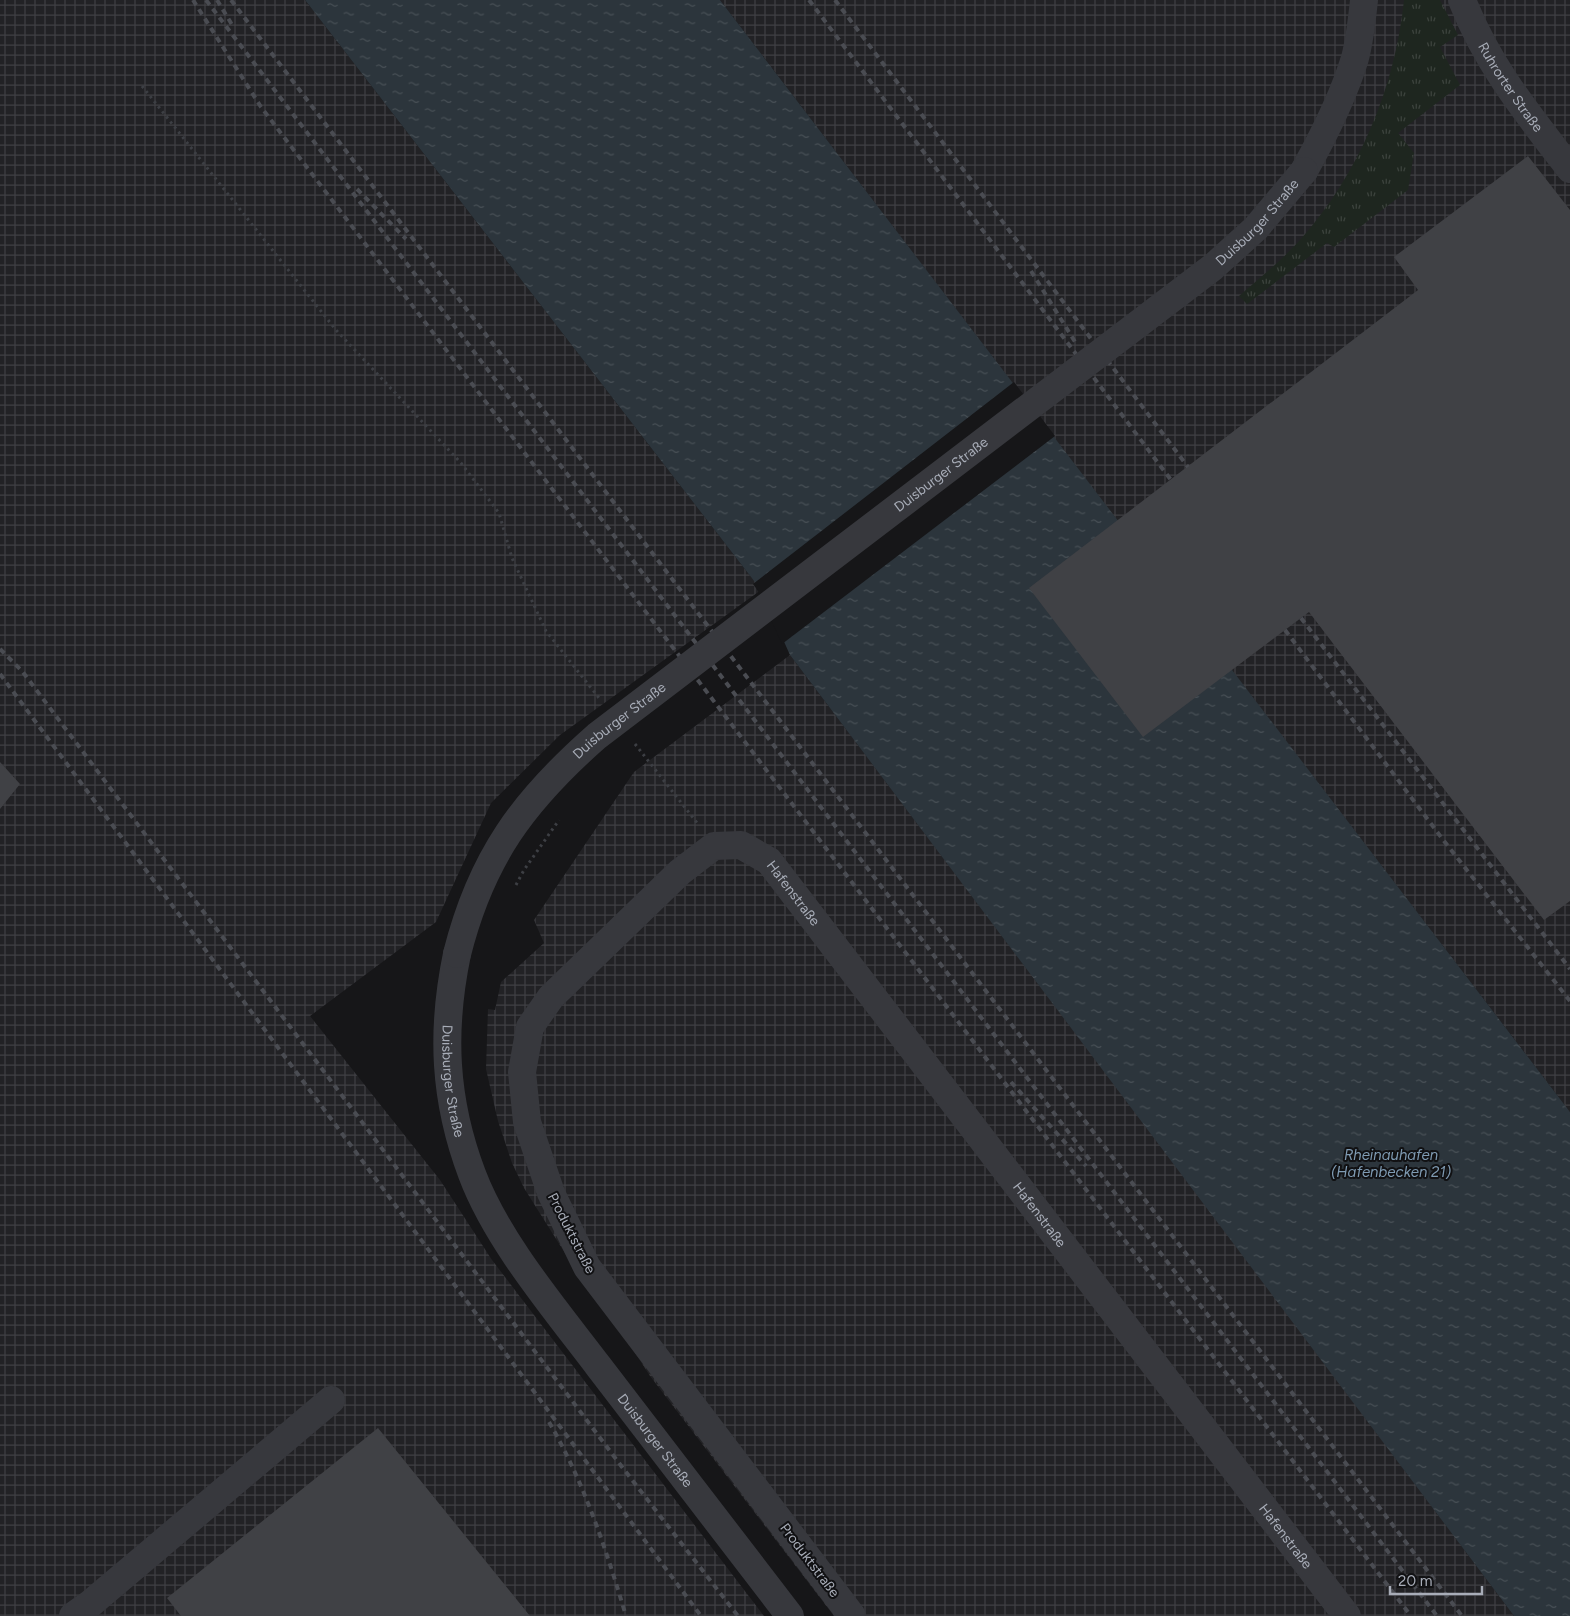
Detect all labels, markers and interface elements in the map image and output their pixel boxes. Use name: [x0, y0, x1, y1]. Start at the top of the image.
street label: Ruhrorter Straße: [1474, 39, 1547, 136]
street label: Duisburger Straße: [1212, 175, 1303, 269]
street label: Duisburger Straße: [891, 433, 992, 516]
street label: Duisburger Straße: [570, 679, 669, 763]
street label: Hafenstraße: [763, 857, 824, 930]
street label: Duisburger Straße: [438, 1024, 468, 1139]
water label: Rheinauhafen (Hafenbecken 21): [1331, 1146, 1451, 1181]
street label: Hafenstraße: [1009, 1179, 1070, 1251]
street label: Produktstraße: [544, 1190, 599, 1277]
street label: Duisburger Straße: [614, 1390, 696, 1491]
street label: Hafenstraße: [1255, 1501, 1316, 1573]
street label: Produktstraße: [776, 1520, 843, 1601]
scale bar: [1390, 1564, 1482, 1596]
text: 20 m: [1398, 1572, 1432, 1590]

